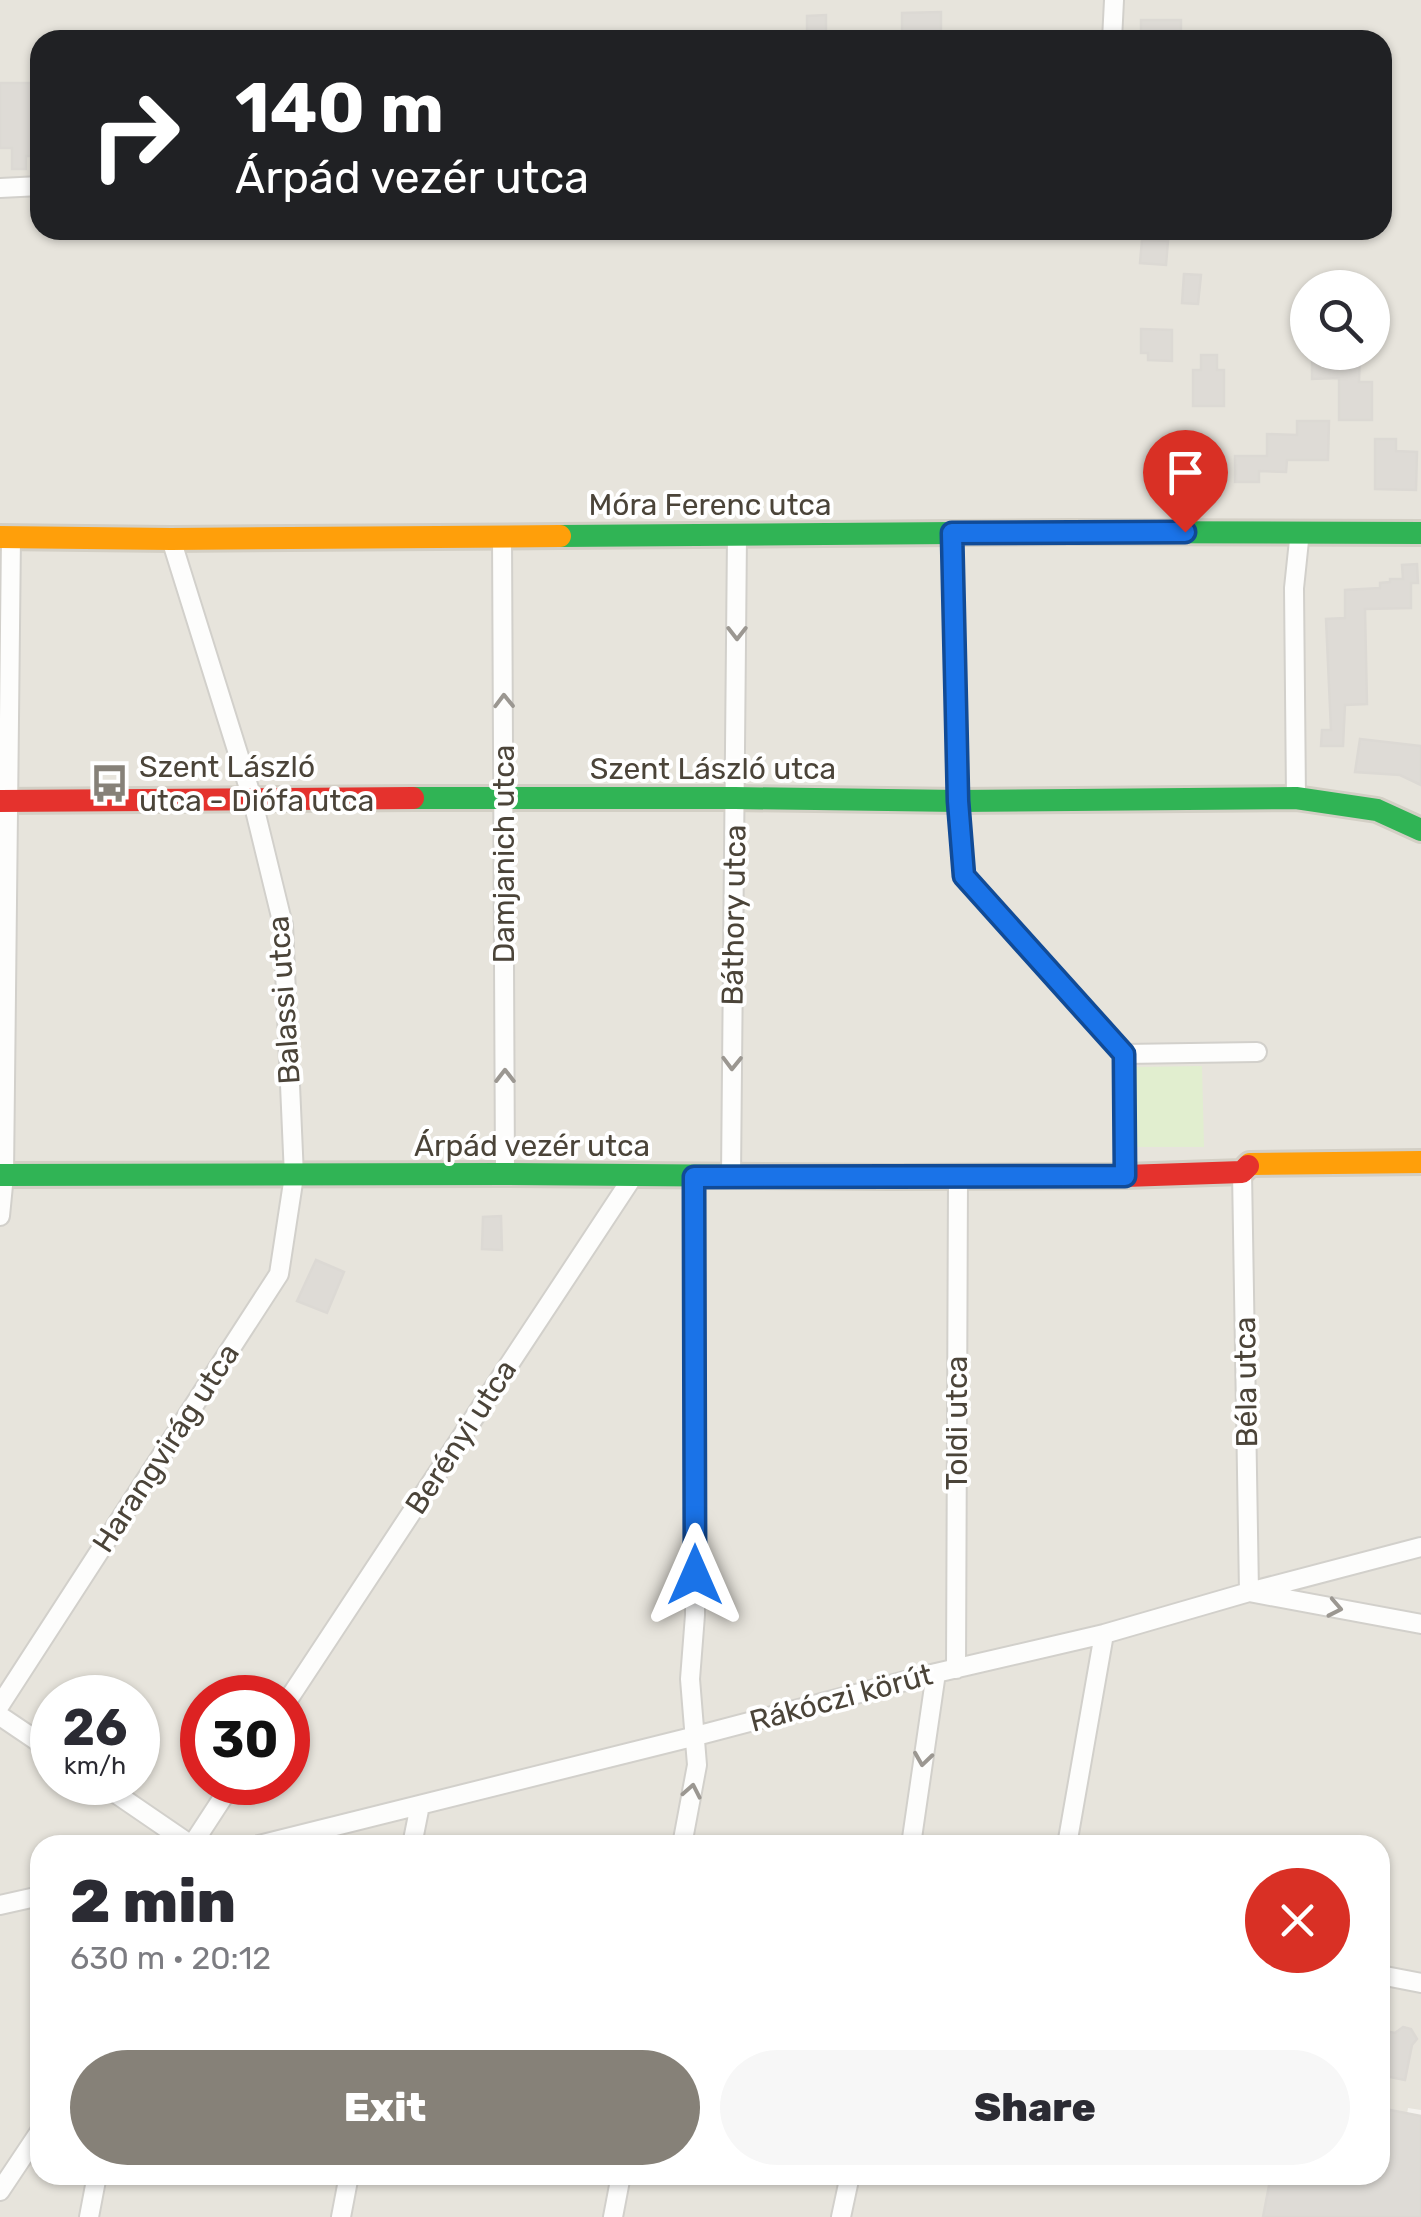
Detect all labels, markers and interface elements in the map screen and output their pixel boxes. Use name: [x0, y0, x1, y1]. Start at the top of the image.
text: 140 m: [235, 67, 444, 150]
icon: right: [70, 70, 200, 200]
text: Árpád vezér utca: [235, 151, 589, 204]
map controls: [1290, 270, 1390, 370]
button: search: [1290, 270, 1390, 370]
pin: [1143, 430, 1228, 533]
icon: arrive: [1158, 445, 1213, 500]
street label: Móra Ferenc utca: [589, 487, 832, 523]
one-way arrow: [726, 625, 747, 641]
one-way arrow: [493, 693, 514, 709]
street label: Damjanich utca: [486, 745, 522, 963]
place label: Szent László utca - Diófa utca: [139, 749, 374, 819]
street label: Szent László utca: [590, 751, 836, 787]
bus stop icon: Szent László utca - Diófa utca: [88, 763, 130, 805]
street label: Báthory utca: [714, 824, 754, 1006]
street label: Balassi utca: [260, 915, 308, 1085]
one-way arrow: [721, 1056, 743, 1071]
one-way arrow: [494, 1068, 516, 1084]
street label: Árpád vezér utca: [414, 1128, 650, 1164]
street label: Béla utca: [1227, 1316, 1265, 1448]
street label: Harangvirág utca: [85, 1337, 247, 1559]
street label: Berényi utca: [398, 1353, 524, 1521]
street label: Toldi utca: [939, 1356, 975, 1490]
position arrow: [643, 1523, 747, 1627]
one-way arrow: [1326, 1596, 1343, 1617]
street label: Rákóczi körút: [746, 1656, 937, 1740]
speed limit sign: 30: [180, 1675, 310, 1805]
text: 26: [62, 1698, 128, 1758]
text: km/h: [64, 1751, 126, 1780]
one-way arrow: [914, 1751, 935, 1767]
one-way arrow: [681, 1783, 702, 1799]
text: 2 min: [70, 1866, 236, 1937]
button: close: [1245, 1868, 1350, 1973]
text: 630 m · 20:12: [70, 1939, 271, 1977]
button: Exit: [70, 2050, 700, 2165]
button: Share: [720, 2050, 1350, 2165]

